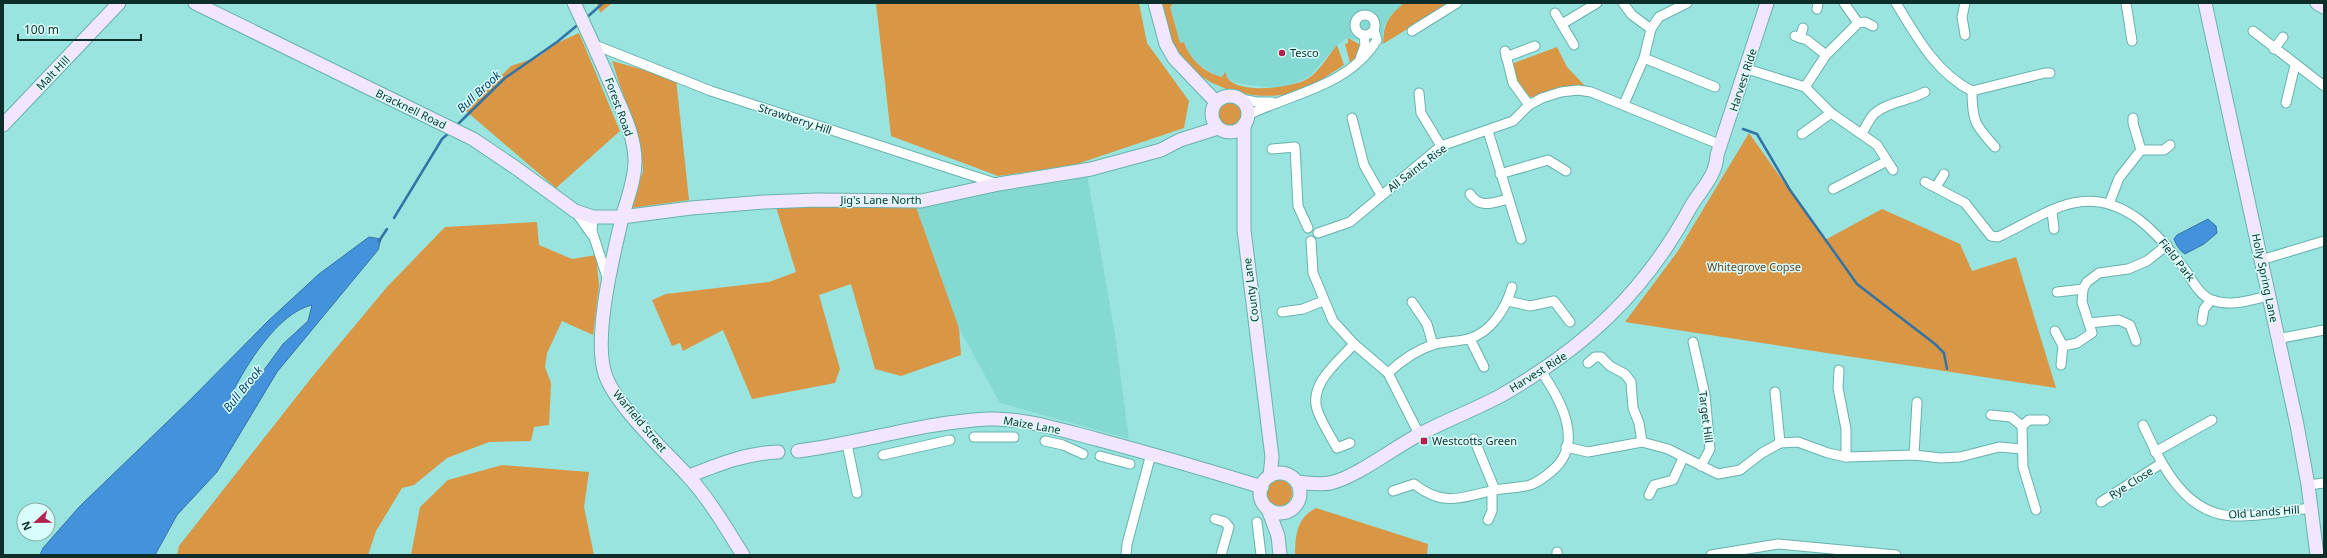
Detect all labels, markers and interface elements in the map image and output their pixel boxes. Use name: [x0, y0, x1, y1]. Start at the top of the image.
scale bar: [18, 16, 141, 42]
text: 100 m: [24, 21, 59, 38]
place label: Tesco: [1290, 45, 1319, 60]
street label: Harvest Ride: [1725, 46, 1760, 113]
marker: Tesco: [1277, 48, 1287, 58]
street label: Malt Hill: [32, 52, 73, 93]
water label: Bull Brook: [453, 66, 505, 116]
street label: Forest Road: [602, 75, 637, 138]
street label: Bracknell Road: [373, 85, 449, 132]
street label: Strawberry Hill: [757, 100, 834, 137]
street label: All Saints Rise: [1384, 140, 1449, 195]
street label: Jig's Lane North: [839, 192, 922, 207]
street label: Holly Spring Lane: [2249, 232, 2282, 324]
street label: Field Park: [2156, 235, 2199, 284]
street label: County Lane: [1239, 257, 1262, 323]
park label: Whitegrove Copse: [1707, 259, 1801, 274]
street label: Harvest Ride: [1506, 348, 1569, 395]
water label: Bull Brook: [219, 361, 267, 415]
street label: Warfield Street: [610, 386, 671, 455]
street label: Target Hill: [1696, 390, 1717, 444]
street label: Maize Lane: [1002, 412, 1062, 437]
place label: Westcotts Green: [1432, 433, 1517, 448]
marker: Westcotts Green: [1419, 436, 1429, 446]
street label: Rye Close: [2106, 463, 2156, 502]
north arrow: [16, 502, 56, 542]
street label: Old Lands Hill: [2228, 502, 2300, 521]
text: N: [18, 519, 35, 533]

